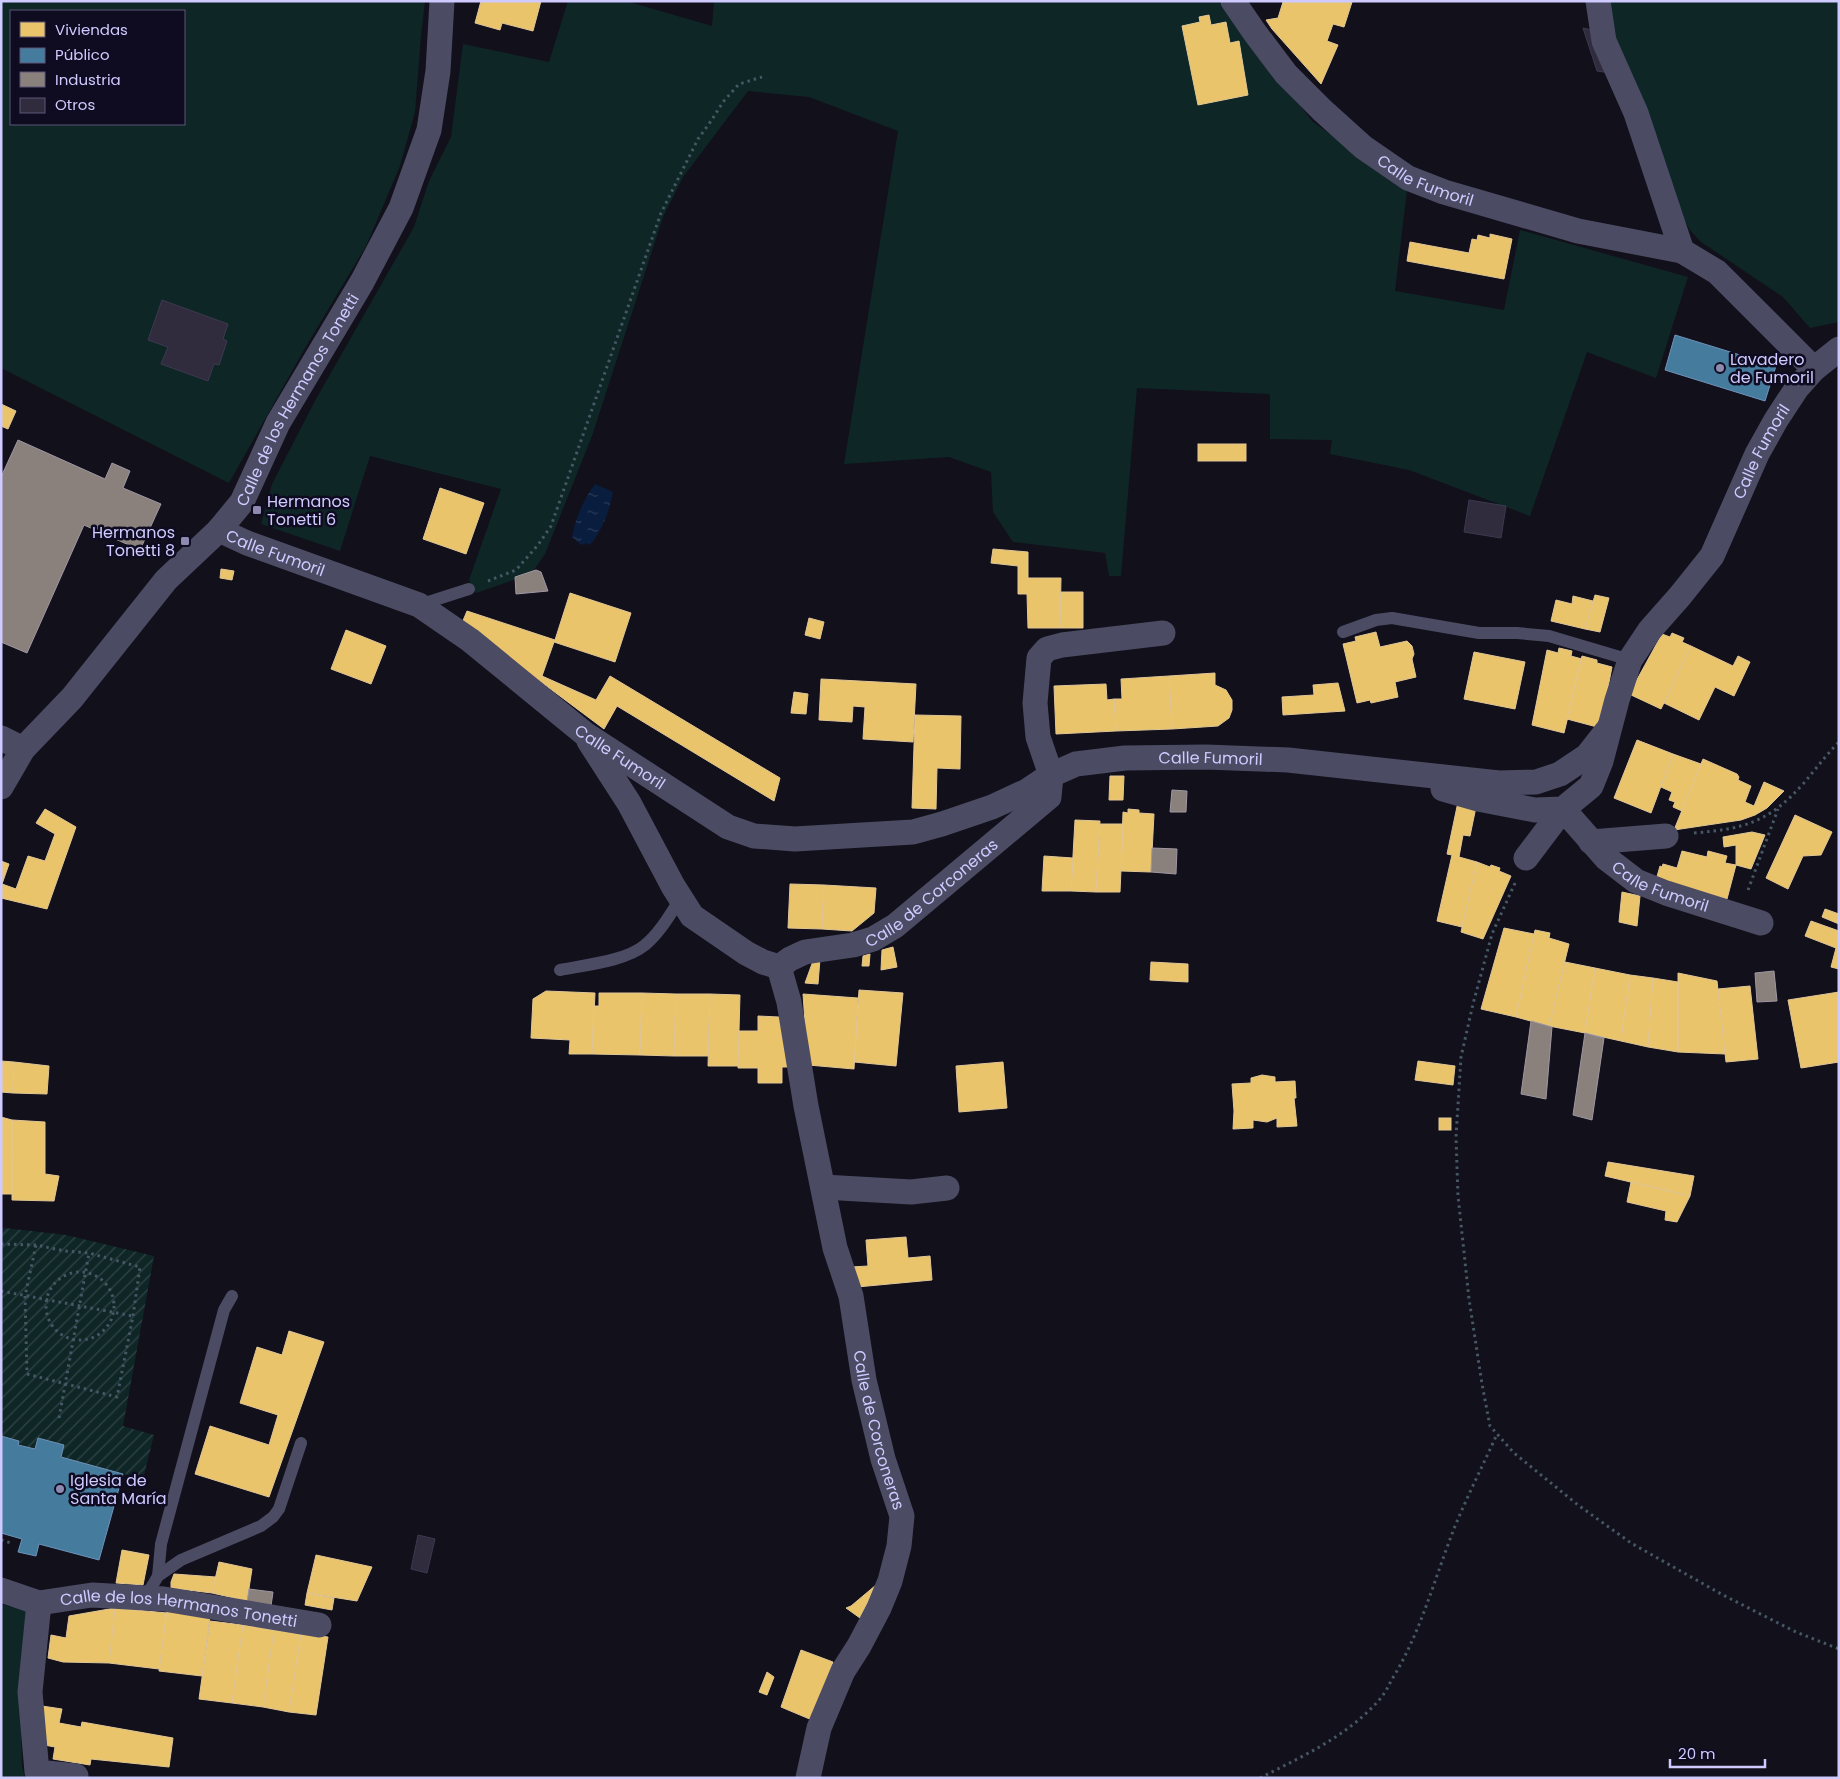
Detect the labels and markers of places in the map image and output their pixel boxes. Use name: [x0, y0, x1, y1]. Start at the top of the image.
place label: Lavadero de Fumoril: [1730, 348, 1814, 389]
marker: Lavadero de Fumoril: [1714, 362, 1726, 374]
place label: Hermanos Tonetti 6: [267, 490, 350, 531]
marker: Hermanos Tonetti 6: [251, 504, 263, 516]
place label: Hermanos Tonetti 8: [92, 521, 175, 562]
marker: Hermanos Tonetti 8: [179, 535, 191, 547]
place label: Iglesia de Santa María: [70, 1469, 167, 1510]
marker: Iglesia de Santa María: [54, 1483, 66, 1495]

